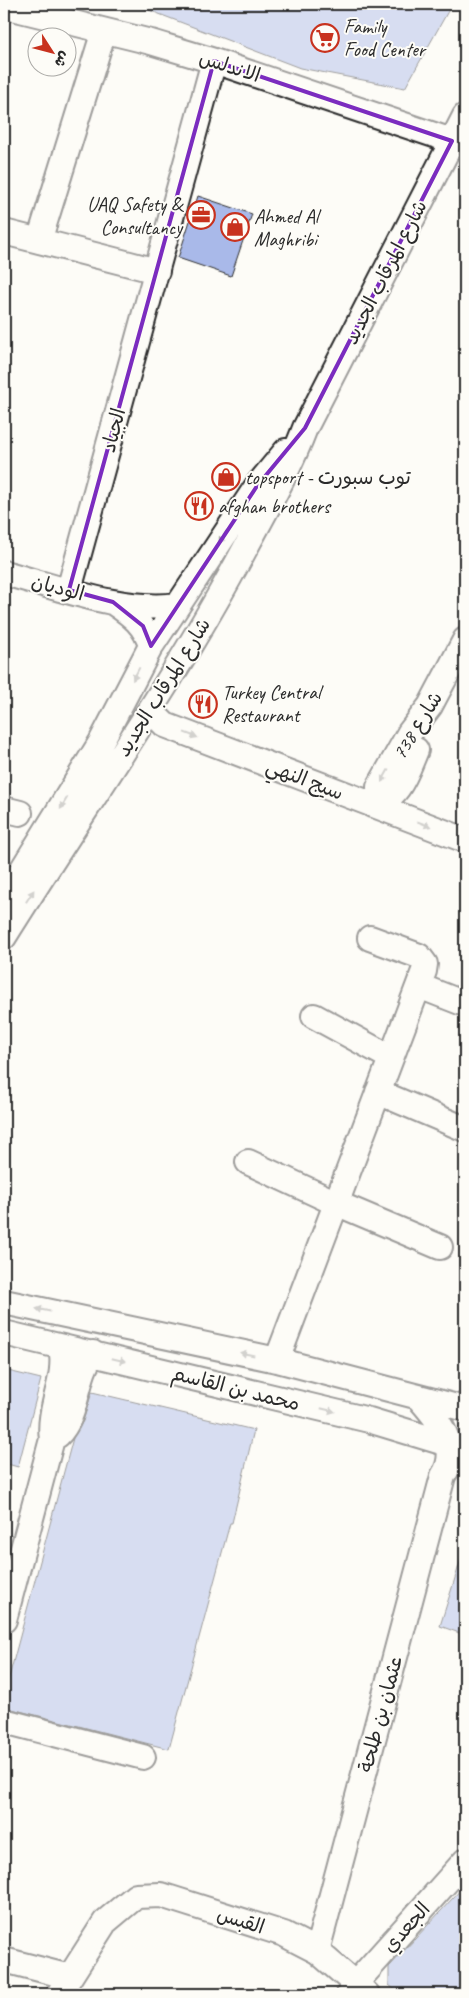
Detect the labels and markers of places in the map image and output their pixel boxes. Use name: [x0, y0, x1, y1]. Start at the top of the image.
place label: Family Food Center: [344, 14, 427, 62]
supermarket icon: Family Food Center: [310, 23, 340, 53]
place label: UAQ Safety & Consultancy: [87, 192, 185, 240]
office icon: UAQ Safety & Consultancy: [186, 200, 216, 230]
place label: Ahmed Al Maghribi: [254, 204, 322, 252]
shop icon: Ahmed Al Maghribi: [220, 212, 250, 242]
shop icon: topsport - توب سبورت: [211, 462, 241, 492]
place label: topsport - توب سبورت: [245, 465, 411, 490]
restaurant icon: afghan brothers: [184, 491, 214, 521]
place label: afghan brothers: [218, 494, 332, 519]
place label: Turkey Central Restaurant: [222, 680, 324, 728]
restaurant icon: Turkey Central Restaurant: [188, 689, 218, 719]

